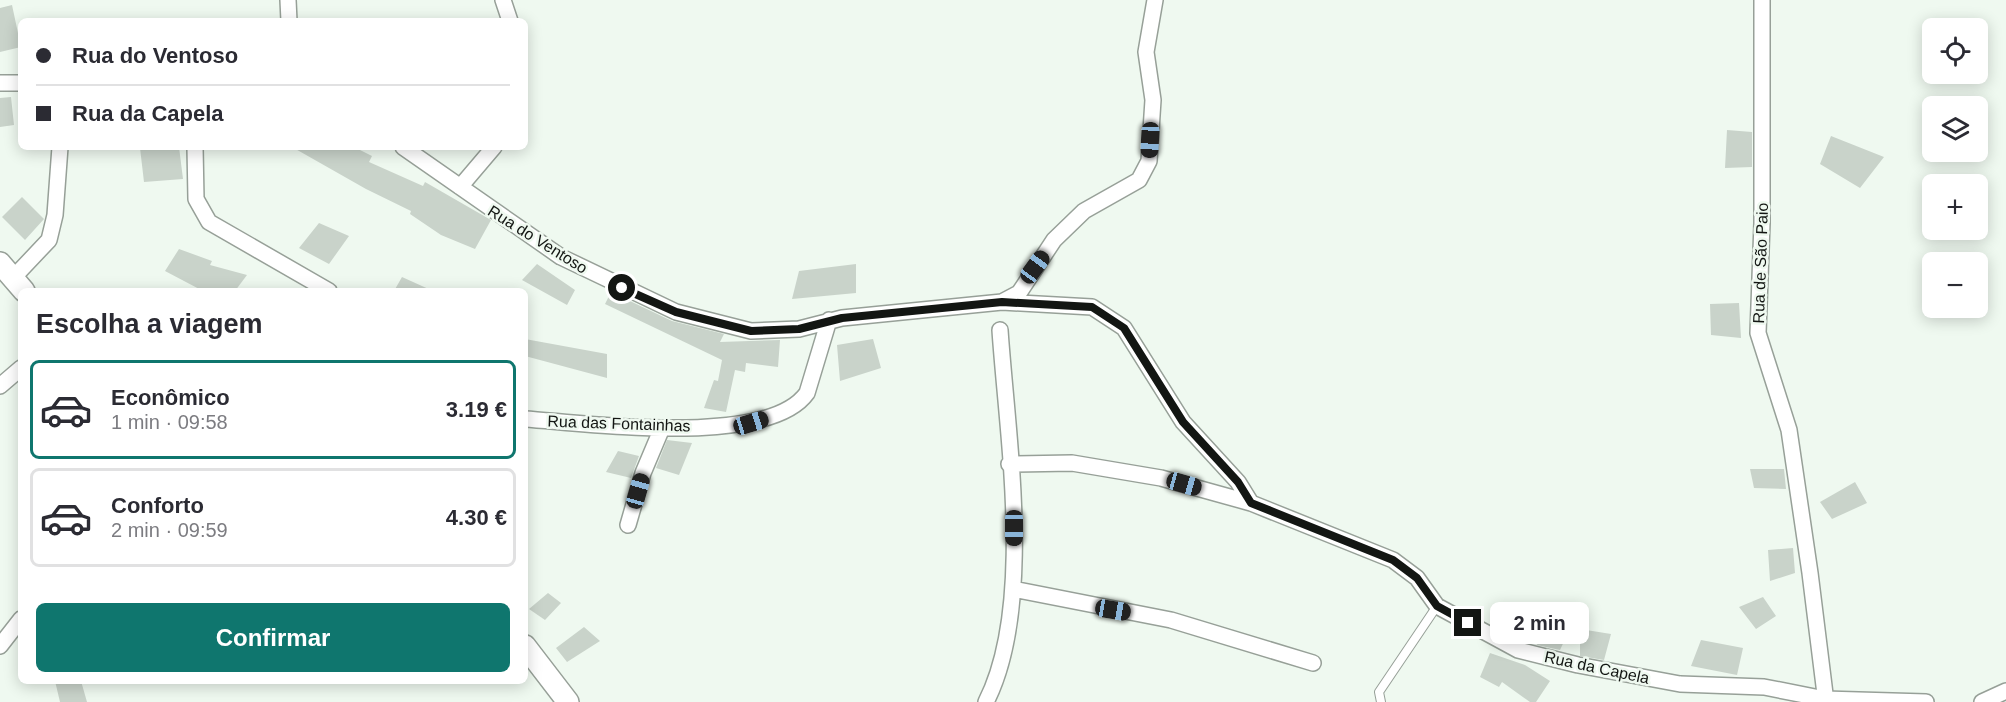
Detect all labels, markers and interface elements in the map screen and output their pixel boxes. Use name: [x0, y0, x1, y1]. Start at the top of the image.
map controls: [1922, 18, 1988, 318]
button: locate: [1922, 18, 1988, 84]
text: Rua do Ventoso: [72, 43, 238, 68]
button: layers: [1922, 96, 1988, 162]
text: Rua da Capela: [72, 101, 224, 126]
car: [1140, 122, 1160, 158]
button: +: [1922, 174, 1988, 240]
street label: Rua do Ventoso: [485, 202, 591, 277]
street label: Rua de São Paio: [1750, 202, 1771, 324]
car: [1017, 247, 1053, 287]
button: −: [1922, 252, 1988, 318]
route start: [608, 274, 635, 301]
text: Escolha a viagem: [36, 309, 263, 339]
icon: car: [39, 383, 93, 437]
text: Econômico: [111, 385, 230, 410]
text: 3.19 €: [446, 397, 507, 422]
car: [731, 409, 771, 437]
text: 1 min · 09:58: [111, 411, 228, 433]
street label: Rua das Fontainhas: [547, 413, 691, 434]
car: [1164, 470, 1204, 498]
car: [624, 471, 652, 511]
icon: car: [39, 491, 93, 545]
text: Conforto: [111, 493, 204, 518]
text: 4.30 €: [446, 505, 507, 530]
car: [1005, 510, 1023, 546]
text: 2 min · 09:59: [111, 519, 228, 541]
car: [1094, 598, 1132, 622]
callout: 2 min: [1489, 602, 1588, 644]
button: Confirmar: [36, 603, 510, 672]
route end: [1454, 609, 1481, 636]
text: 2 min: [1513, 612, 1566, 634]
street label: Rua da Capela: [1543, 648, 1651, 687]

